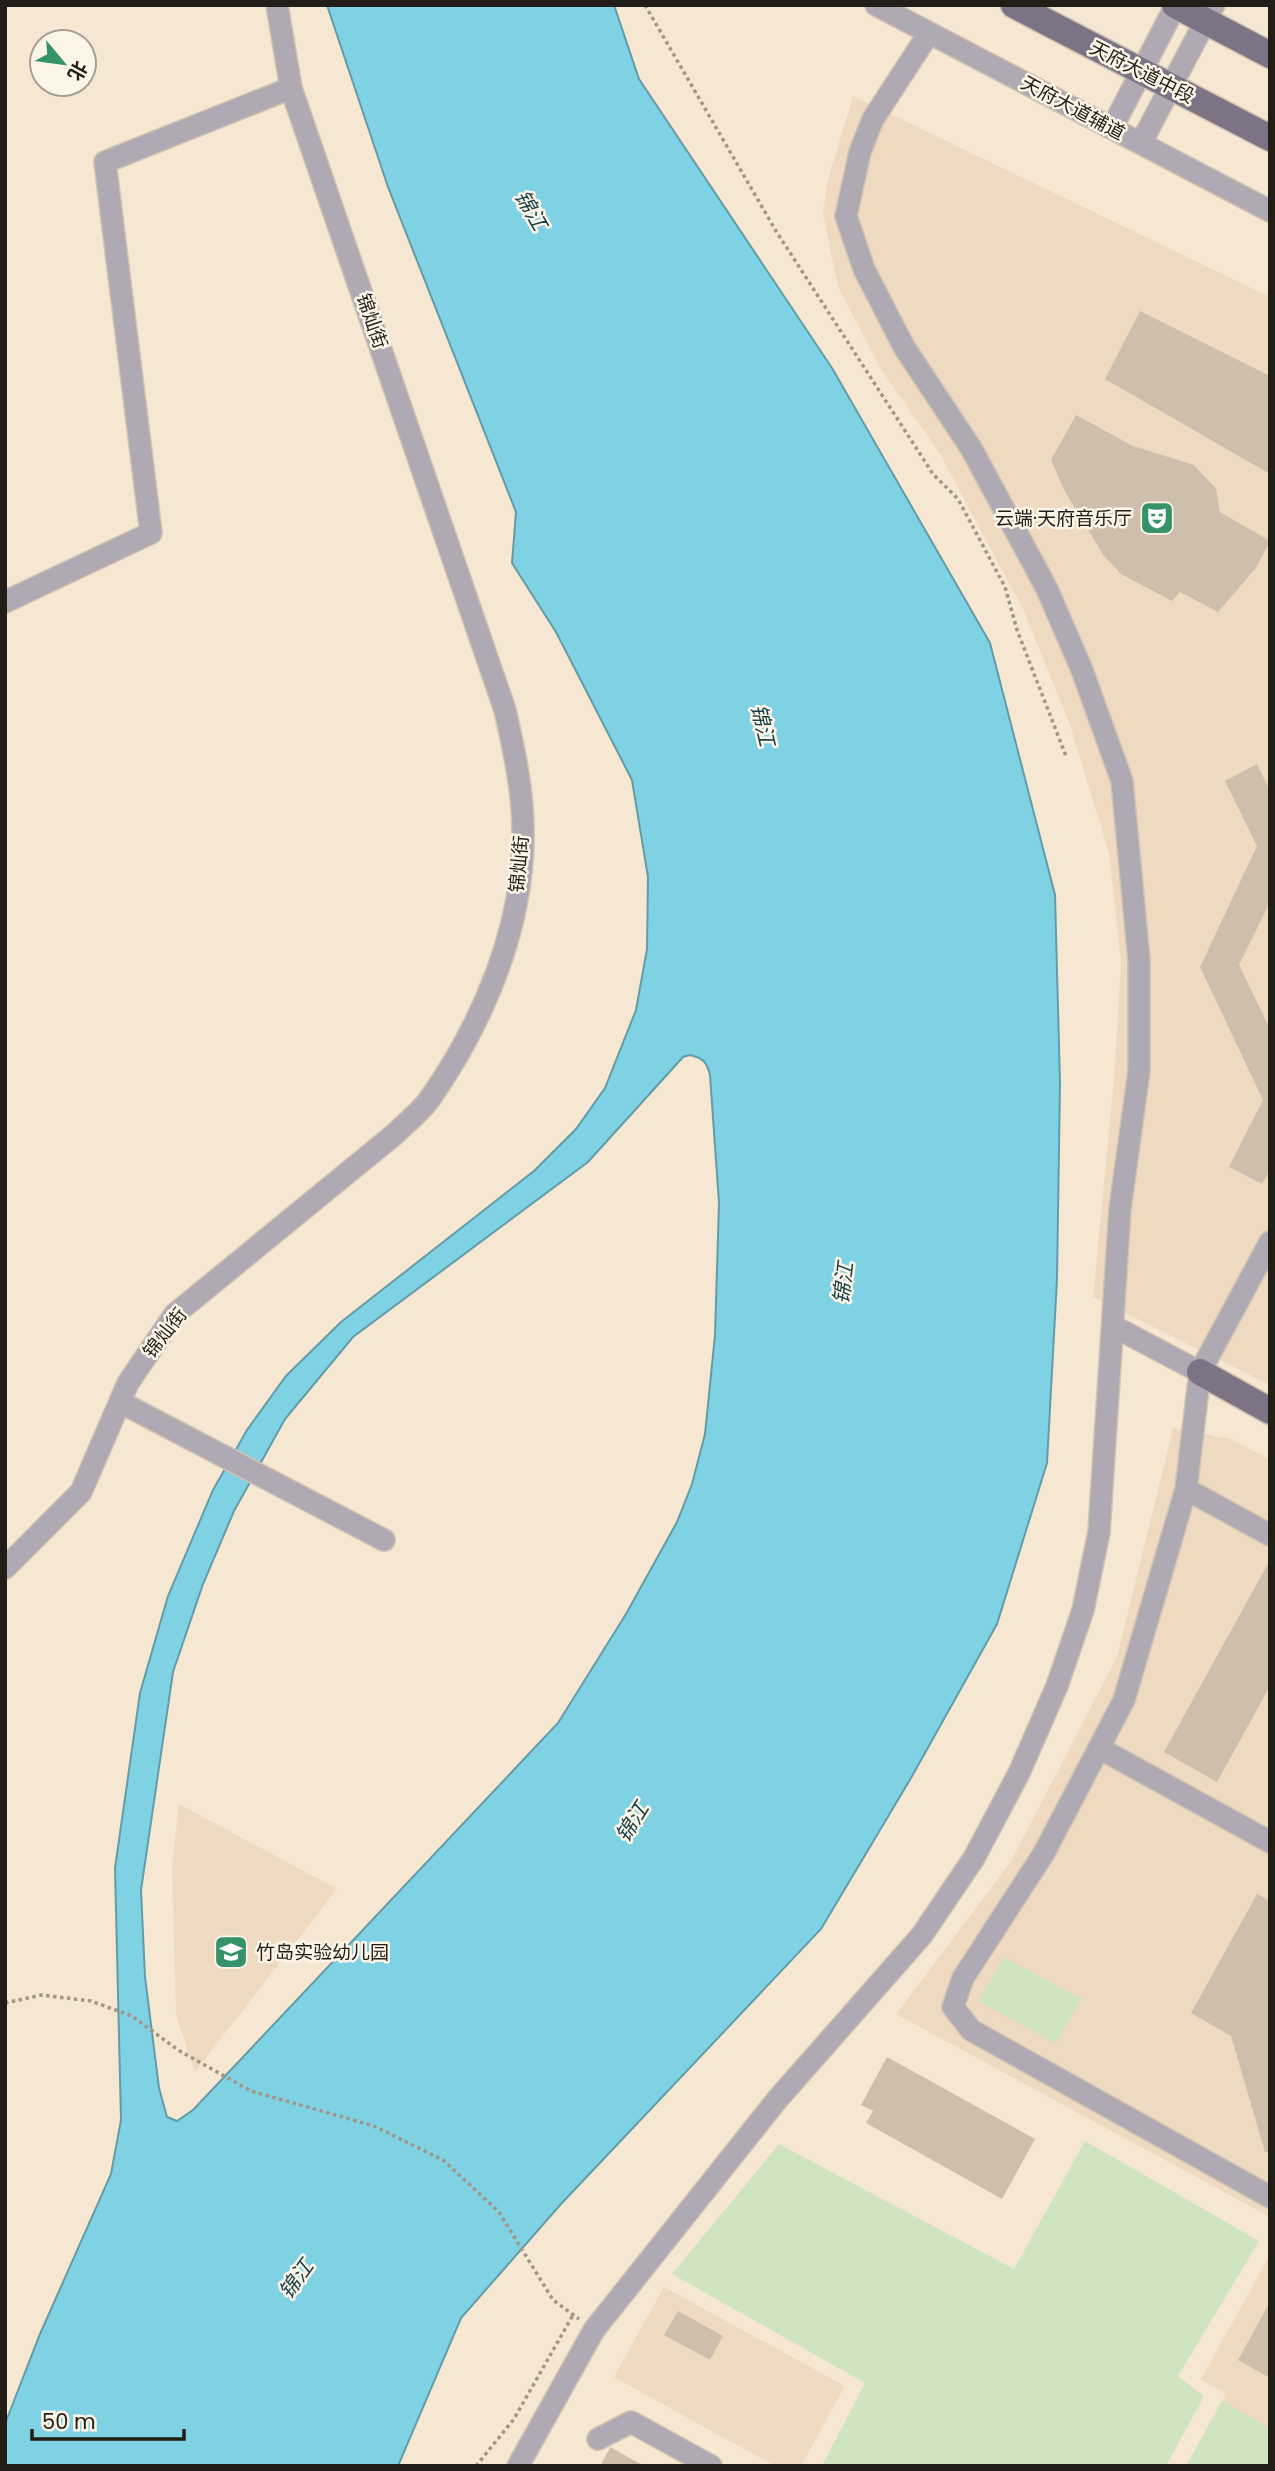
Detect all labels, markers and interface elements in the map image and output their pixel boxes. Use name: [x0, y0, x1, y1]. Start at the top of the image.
north arrow: [28, 28, 98, 98]
street label: 天府大道中段: [1085, 34, 1199, 110]
text: 北: [61, 56, 94, 86]
street label: 天府大道辅道: [1016, 69, 1130, 147]
water label: 锦江: [508, 185, 555, 237]
street label: 锦灿街: [350, 290, 394, 352]
theatre icon: 云端·天府音乐厅: [1138, 499, 1176, 537]
place label: 云端·天府音乐厅: [995, 505, 1132, 532]
water label: 锦江: [744, 701, 782, 751]
street label: 锦灿街: [503, 834, 535, 894]
water label: 锦江: [826, 1258, 860, 1306]
street label: 锦灿街: [137, 1302, 193, 1364]
water label: 锦江: [609, 1795, 656, 1847]
school or university icon: 竹岛实验幼儿园: [212, 1933, 250, 1971]
place label: 竹岛实验幼儿园: [256, 1939, 389, 1966]
water label: 锦江: [272, 2252, 321, 2305]
scale bar: [32, 2398, 184, 2442]
text: 50 m: [42, 2407, 96, 2436]

